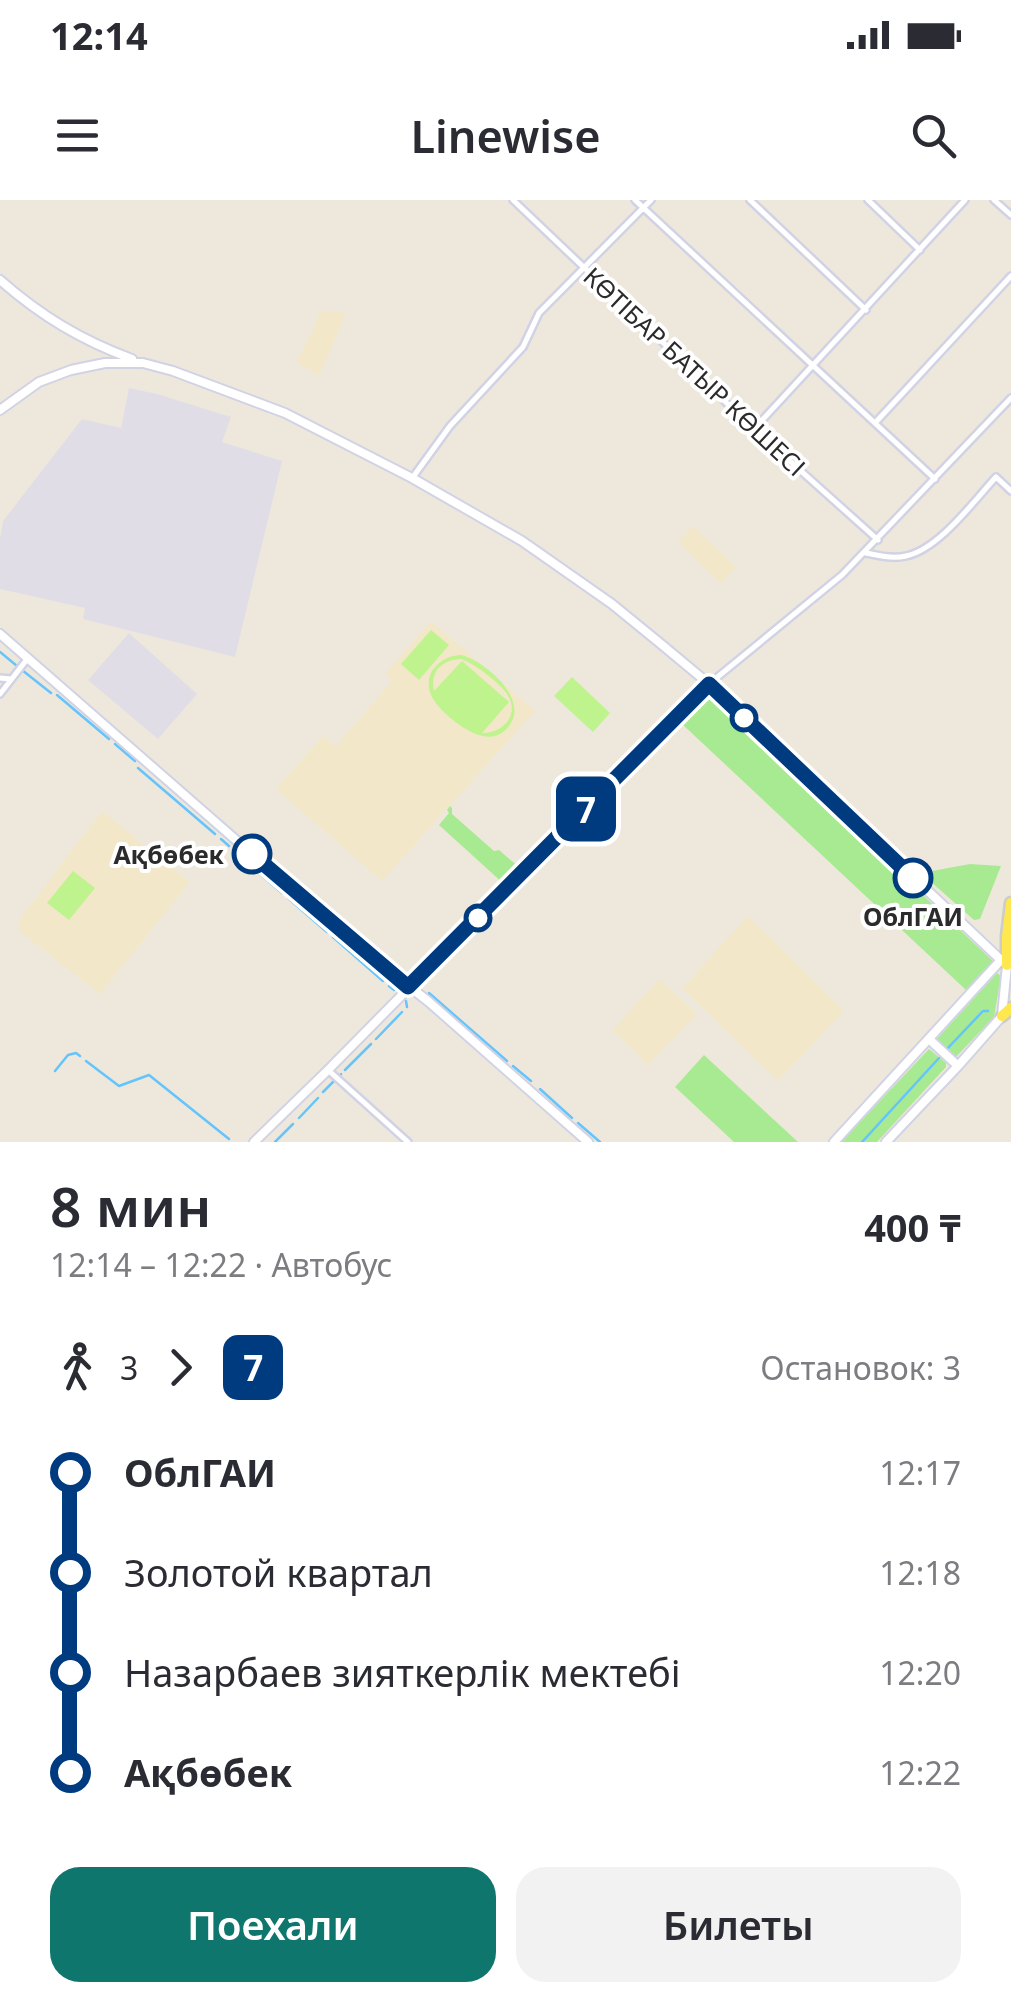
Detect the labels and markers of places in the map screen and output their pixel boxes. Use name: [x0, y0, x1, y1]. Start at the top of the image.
unlabelled marker: [731, 705, 757, 731]
marker: Ақбөбек: [233, 835, 271, 873]
place label: Ақбөбек: [113, 837, 225, 871]
marker: ОблГАИ: [894, 859, 932, 897]
place label: ОблГАИ: [863, 899, 963, 933]
unlabelled marker: [465, 905, 491, 931]

